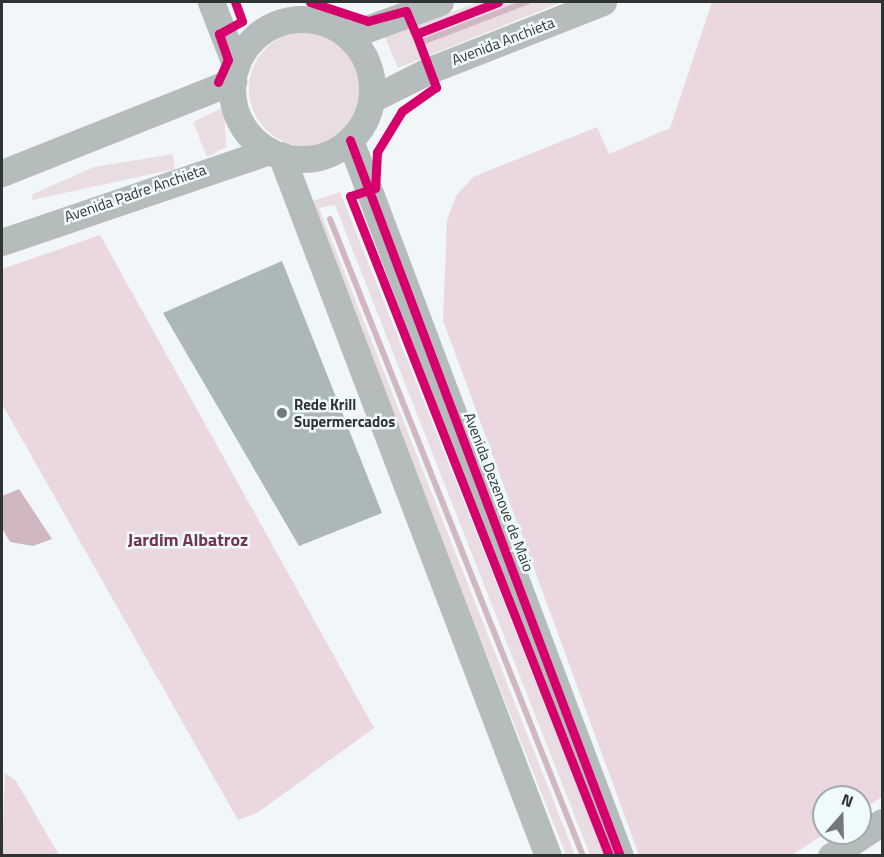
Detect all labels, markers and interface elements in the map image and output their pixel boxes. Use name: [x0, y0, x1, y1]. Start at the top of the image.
street label: Avenida Anchieta: [449, 13, 557, 69]
street label: Avenida Padre Anchieta: [62, 160, 208, 226]
place label: Rede Krill Supermercados: [294, 395, 395, 430]
marker: Rede Krill Supermercados: [275, 406, 289, 420]
street label: Avenida Dezenove de Maio: [460, 410, 538, 574]
district label: Jardim Albatroz: [128, 529, 248, 551]
north arrow: [812, 785, 872, 845]
text: N: [838, 787, 857, 813]

